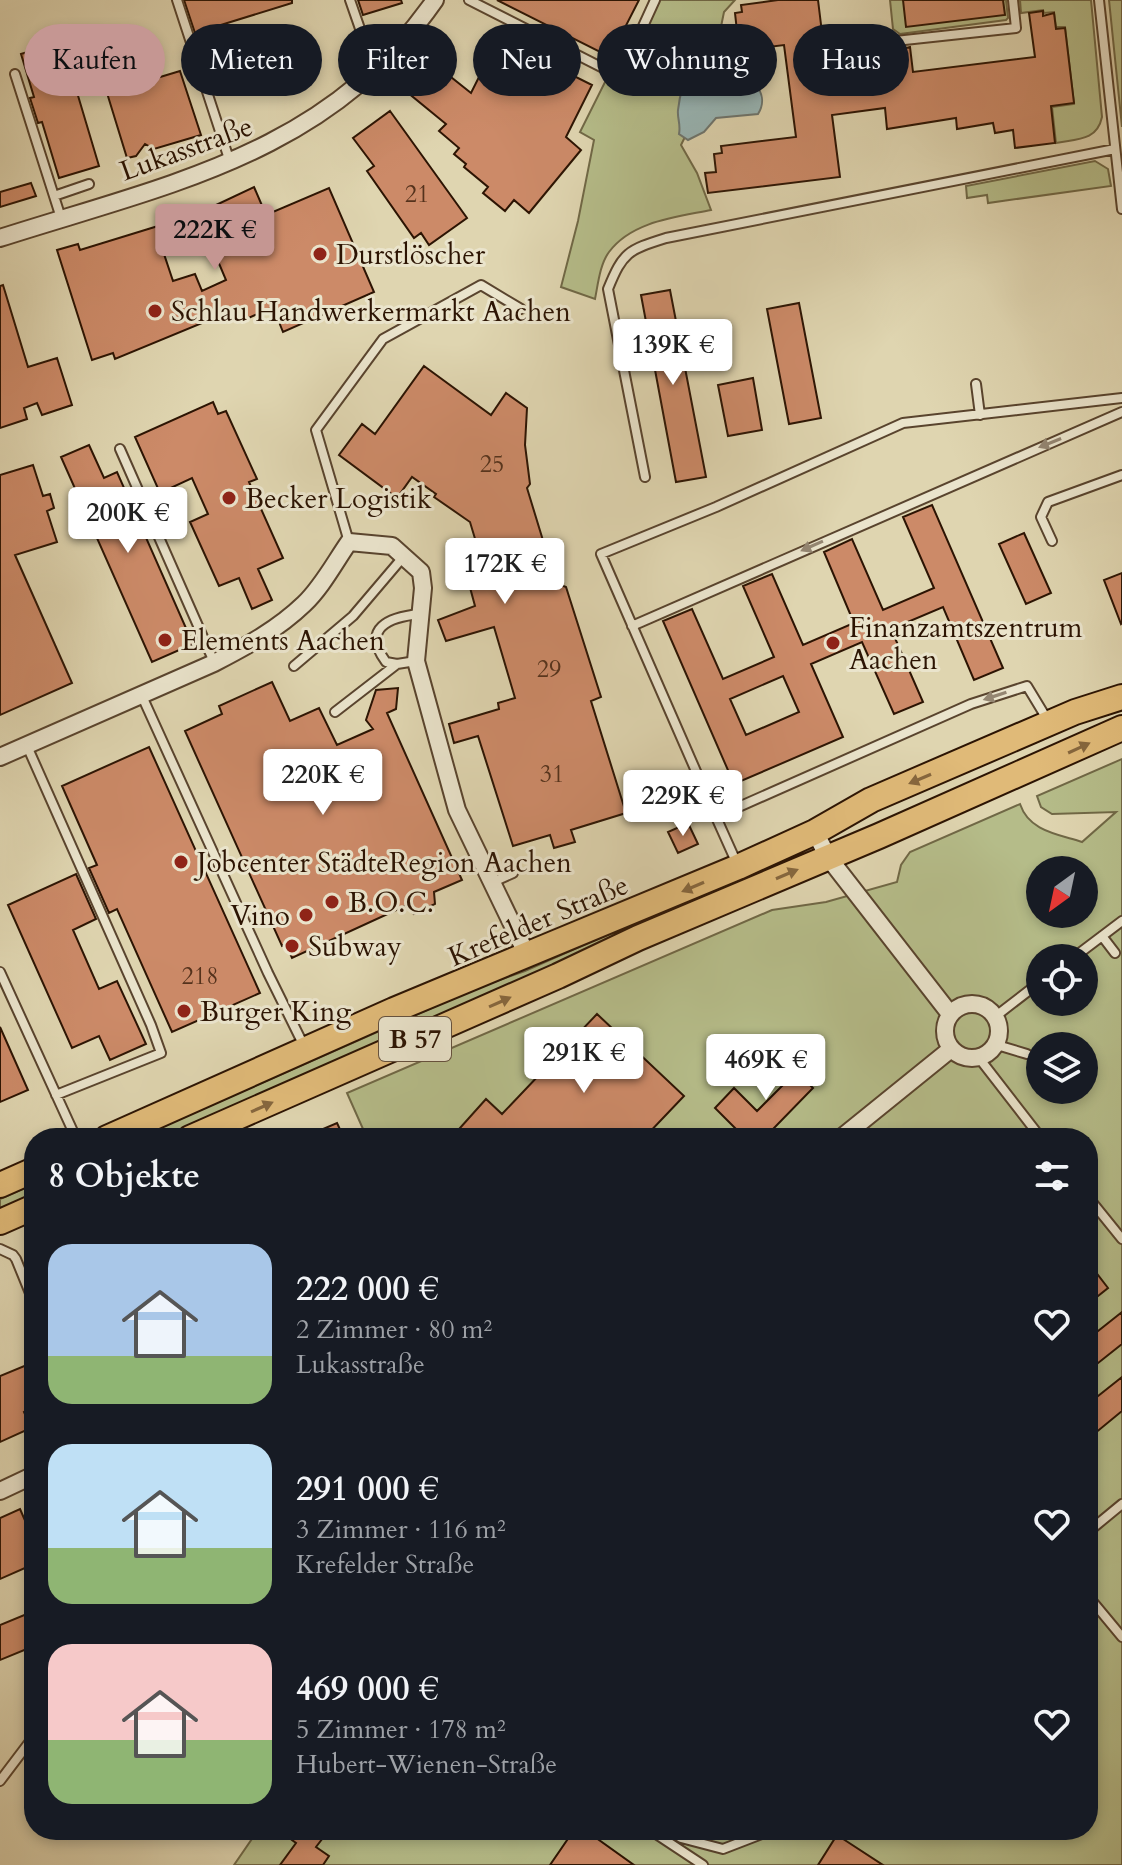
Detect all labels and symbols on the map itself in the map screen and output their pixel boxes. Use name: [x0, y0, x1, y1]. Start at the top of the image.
street label: Lukasstraße: [115, 107, 258, 191]
house number: 21: [405, 178, 429, 211]
pin: 222K €: [150, 204, 280, 272]
place label: Durstlöscher: [336, 236, 486, 274]
marker: Durstlöscher: [311, 245, 329, 263]
place label: Schlau Handwerkermarkt Aachen: [171, 293, 571, 331]
marker: Schlau Handwerkermarkt Aachen: [146, 302, 164, 320]
pin: 139K €: [608, 319, 738, 387]
one-way arrow: [1038, 436, 1062, 449]
house number: 25: [480, 448, 504, 481]
place label: Becker Logistik: [245, 480, 432, 518]
pin: 200K €: [63, 487, 193, 555]
marker: Becker Logistik: [220, 489, 238, 507]
pin: 172K €: [440, 538, 570, 606]
one-way arrow: [800, 539, 824, 553]
place label: Finanzamtszentrum Aachen: [849, 609, 1083, 679]
place label: Elements Aachen: [181, 622, 385, 660]
marker: Elements Aachen: [156, 631, 174, 649]
marker: Finanzamtszentrum Aachen: [824, 634, 842, 652]
house number: 29: [537, 653, 561, 686]
one-way arrow: [983, 691, 1007, 703]
one-way arrow: [1067, 741, 1091, 755]
pin: 220K €: [258, 749, 388, 817]
house number: 31: [540, 758, 564, 791]
pin: 229K €: [618, 770, 748, 838]
one-way arrow: [908, 773, 932, 786]
place label: Jobcenter StädteRegion Aachen: [193, 844, 572, 882]
marker: Jobcenter StädteRegion Aachen: [172, 853, 190, 871]
north arrow: [1026, 856, 1098, 928]
street label: Krefelder Straße: [443, 866, 634, 976]
one-way arrow: [775, 867, 799, 880]
one-way arrow: [681, 881, 705, 894]
place label: B.O.C.: [348, 884, 434, 922]
marker: B.O.C.: [323, 893, 341, 911]
place label: Vino: [231, 897, 290, 935]
marker: Vino: [297, 906, 315, 924]
place label: Subway: [308, 928, 402, 966]
marker: Subway: [283, 937, 301, 955]
house number: 218: [182, 960, 218, 993]
place label: Burger King: [200, 993, 351, 1031]
one-way arrow: [488, 995, 512, 1009]
marker: Burger King: [175, 1002, 193, 1020]
road number: B 57: [379, 1017, 451, 1061]
pin: 291K €: [519, 1027, 649, 1095]
pin: 469K €: [701, 1034, 831, 1102]
one-way arrow: [250, 1100, 273, 1113]

